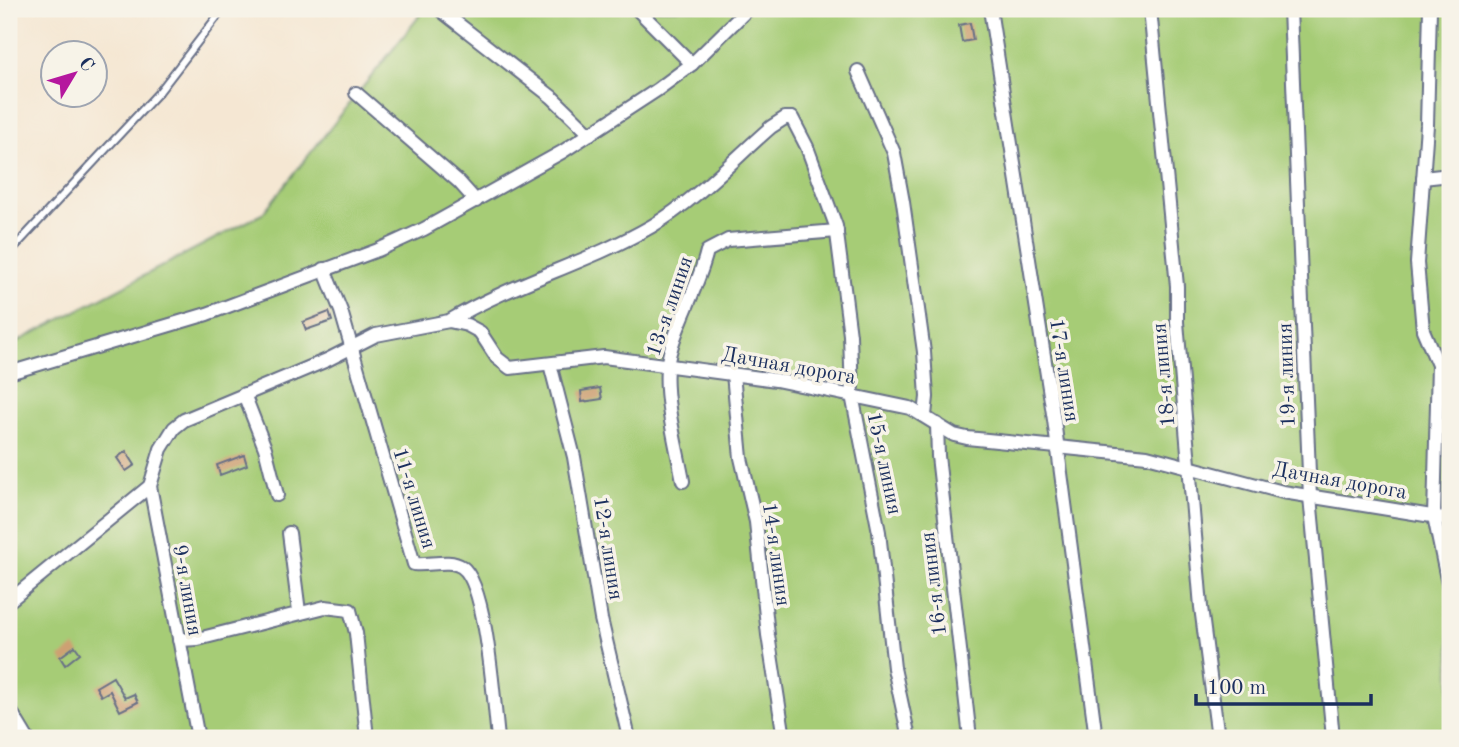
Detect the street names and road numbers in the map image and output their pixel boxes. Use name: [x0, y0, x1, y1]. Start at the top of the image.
street label: 13-я линия: [643, 254, 697, 359]
street label: 17-я линия: [1045, 317, 1082, 424]
street label: 18-я линия: [1149, 322, 1180, 428]
street label: 19-я линия: [1275, 322, 1300, 428]
street label: Дачная дорога: [720, 344, 858, 389]
street label: 15-я линия: [862, 410, 905, 517]
street label: 11-я линия: [388, 445, 439, 552]
street label: Дачная дорога: [1271, 459, 1409, 504]
street label: 12-я линия: [589, 495, 626, 602]
street label: 14-я линия: [758, 501, 793, 608]
street label: 16-я линия: [918, 531, 951, 637]
street label: 9-я линия: [168, 543, 205, 638]

